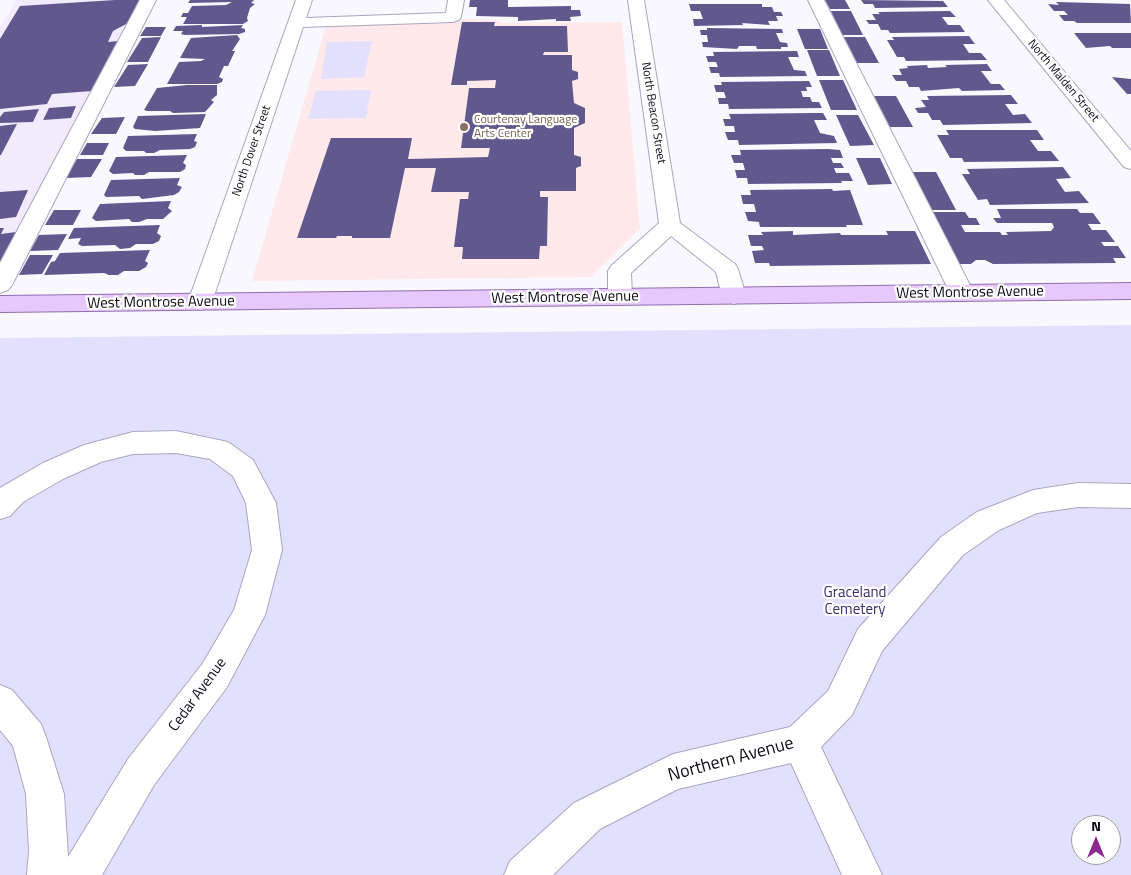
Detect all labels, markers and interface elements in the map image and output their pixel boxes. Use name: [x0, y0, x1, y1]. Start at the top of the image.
street label: North Malden Street: [1024, 37, 1102, 125]
street label: North Beacon Street: [638, 61, 668, 165]
street label: North Dover Street: [230, 104, 274, 198]
place label: Courtenay Language Arts Center: [474, 113, 577, 141]
marker: Courtenay Language Arts Center: [458, 121, 470, 133]
street label: West Montrose Avenue: [896, 283, 1044, 303]
street label: West Montrose Avenue: [491, 288, 639, 308]
street label: West Montrose Avenue: [87, 293, 235, 313]
park label: Graceland Cemetery: [824, 584, 886, 619]
street label: Cedar Avenue: [165, 655, 231, 735]
street label: Northern Avenue: [666, 733, 796, 787]
north arrow: [1071, 815, 1121, 865]
text: N: [1091, 815, 1101, 836]

